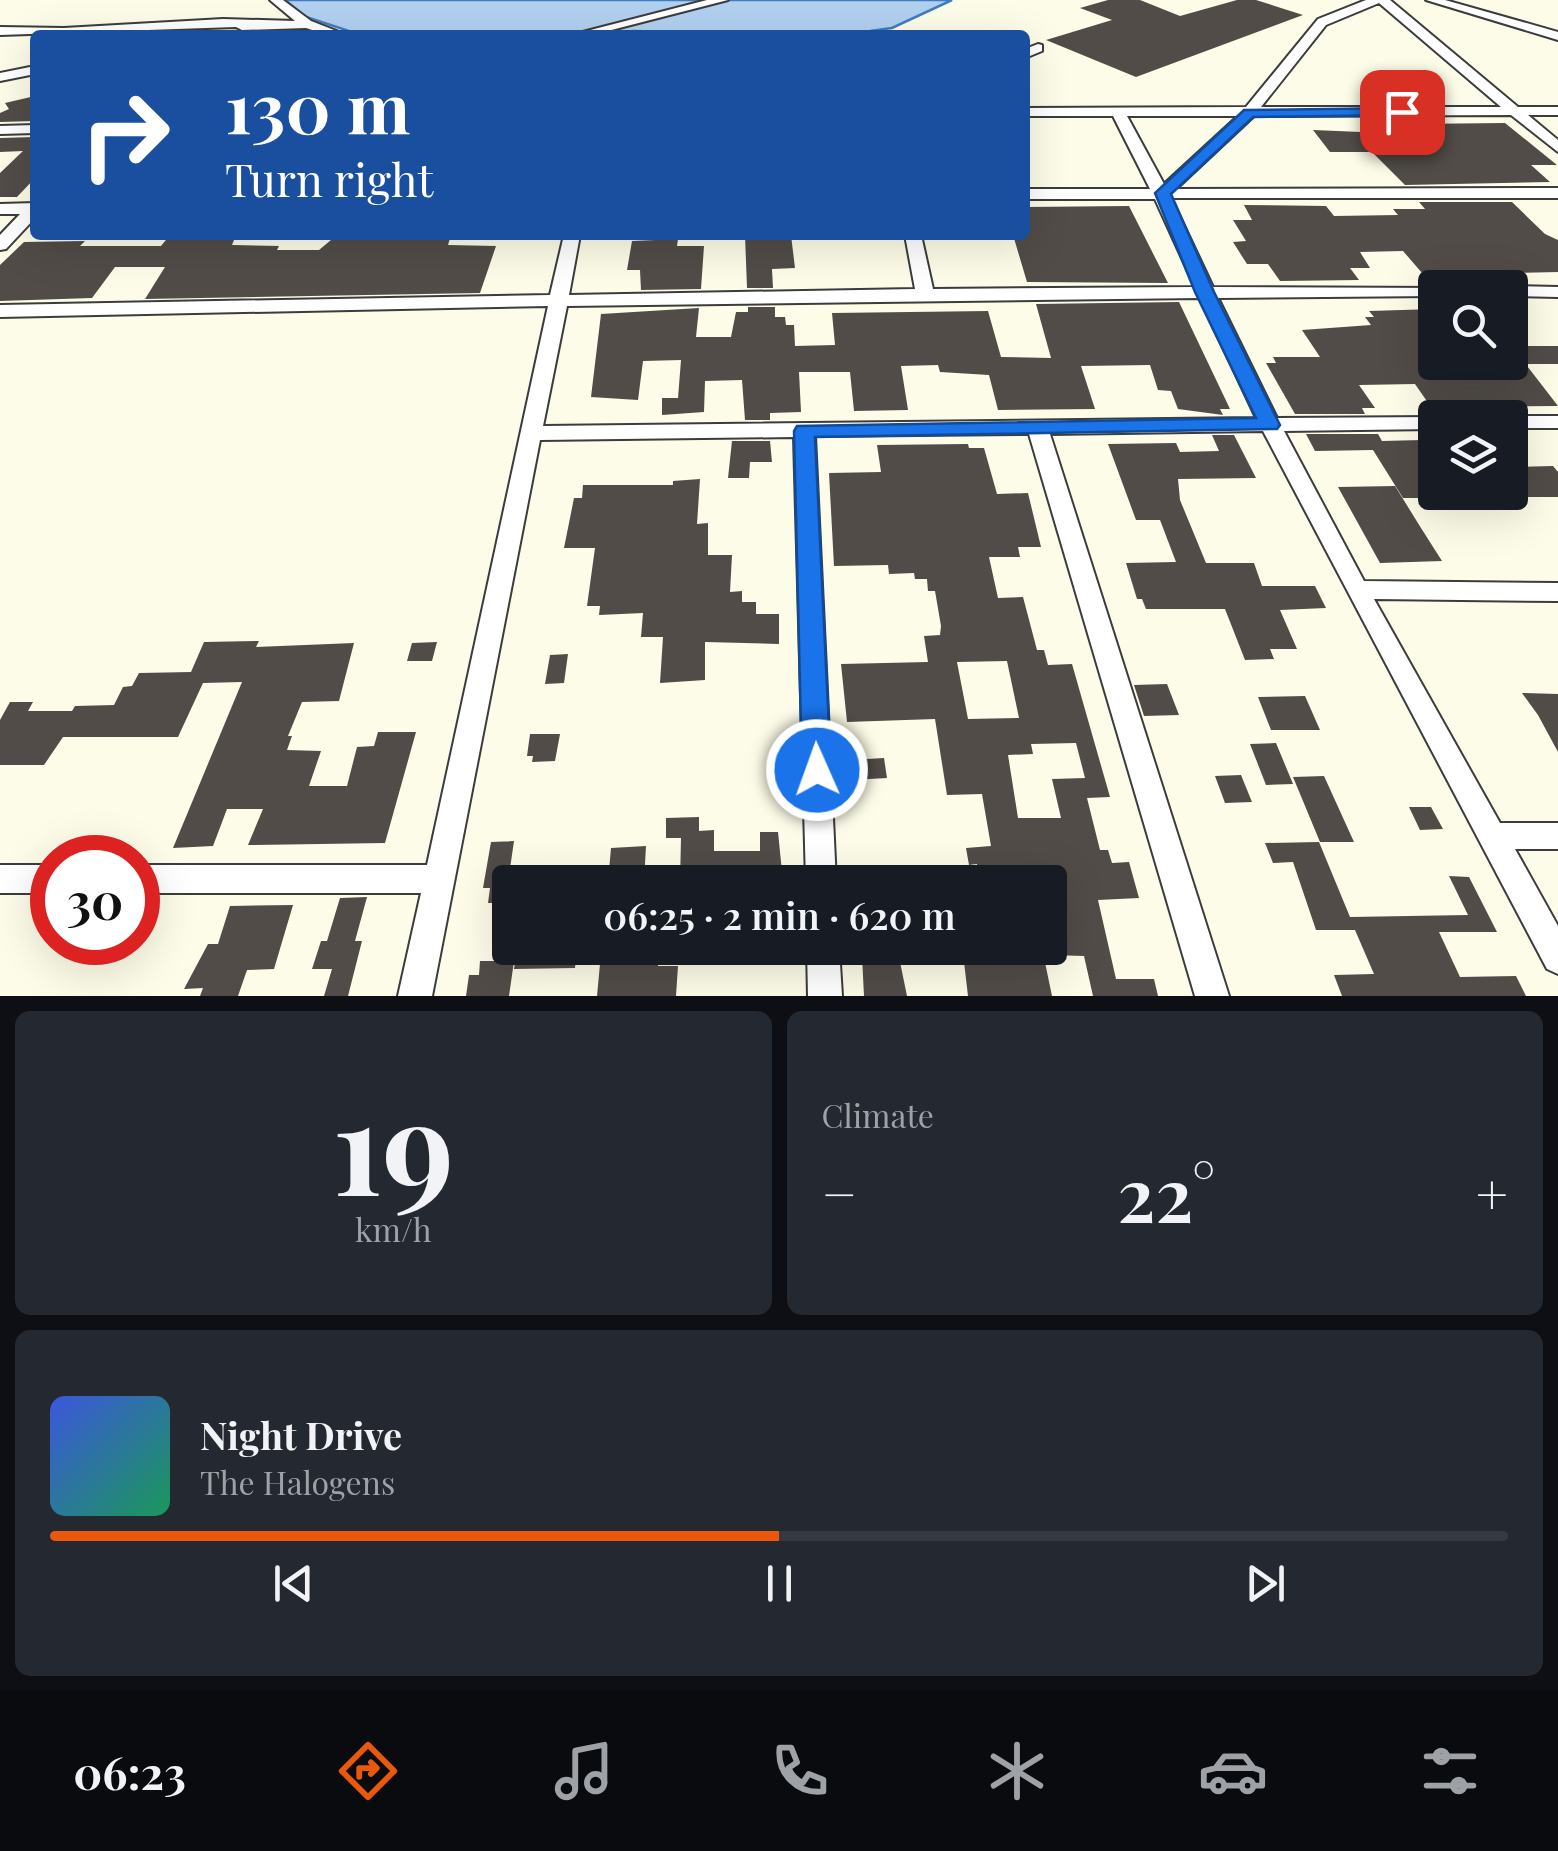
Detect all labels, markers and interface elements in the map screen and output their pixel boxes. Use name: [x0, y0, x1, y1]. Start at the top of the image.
text: 130 m: [225, 58, 410, 152]
icon: right: [60, 70, 190, 200]
pin: [1360, 70, 1445, 155]
icon: arrive: [1375, 85, 1430, 140]
text: Turn right: [225, 148, 433, 208]
map controls: [1418, 270, 1528, 510]
button: search: [1418, 270, 1528, 380]
button: layers: [1418, 400, 1528, 510]
position arrow: [765, 718, 869, 822]
speed limit sign: 30: [30, 835, 160, 965]
text: 06:25 · 2 min · 620 m: [603, 889, 956, 940]
text: 19: [332, 1055, 454, 1229]
text: Climate: [822, 1093, 934, 1136]
text: 22°: [1117, 1142, 1216, 1242]
text: −: [822, 1155, 857, 1229]
text: +: [1476, 1155, 1508, 1229]
text: km/h: [355, 1207, 432, 1250]
text: Night Drive: [200, 1409, 402, 1460]
text: The Halogens: [200, 1460, 395, 1503]
icon: previous: [266, 1556, 321, 1611]
icon: pause: [752, 1556, 807, 1611]
icon: next: [1238, 1556, 1293, 1611]
icon: directions: [333, 1736, 403, 1806]
icon: music: [549, 1736, 619, 1806]
icon: phone: [765, 1736, 835, 1806]
icon: climate: [982, 1736, 1052, 1806]
icon: car: [1198, 1736, 1268, 1806]
icon: filters: [1415, 1736, 1485, 1806]
text: 06:23: [73, 1741, 186, 1801]

